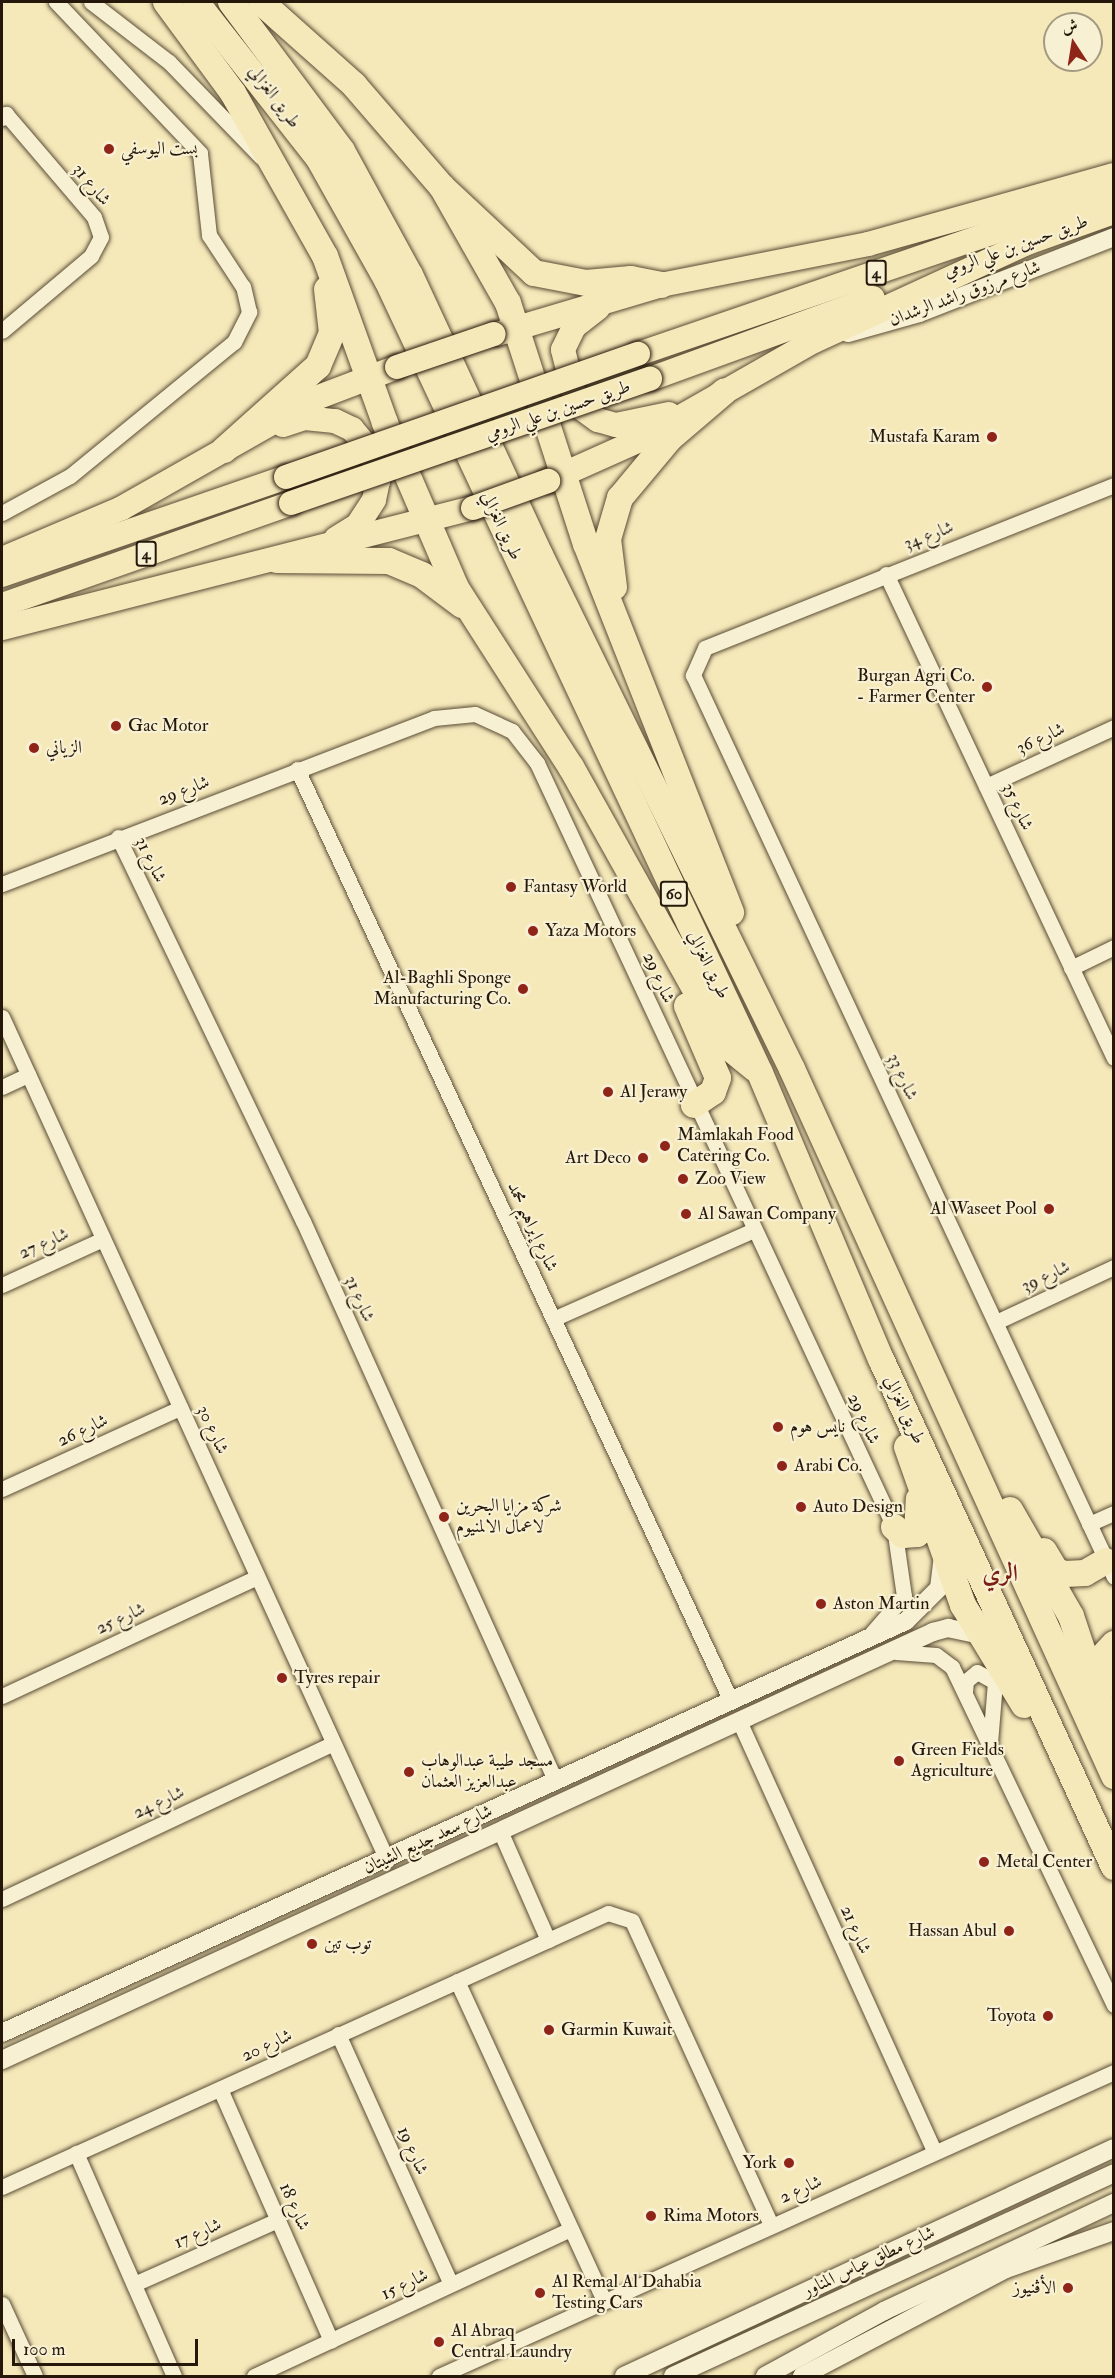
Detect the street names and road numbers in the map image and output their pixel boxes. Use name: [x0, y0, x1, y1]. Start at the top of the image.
street label: طريق الغزالي: [243, 61, 305, 133]
street label: شارع 31: [67, 160, 115, 210]
street label: طريق حسين بن علي الرومي: [941, 211, 1091, 283]
street label: شارع مرزوق راشد الرشدان: [886, 257, 1044, 331]
road number: 4: [866, 260, 886, 286]
street label: طريق حسين بن علي الرومي: [483, 376, 633, 446]
street label: طريق الغزالي: [476, 488, 526, 564]
street label: شارع 34: [901, 517, 957, 555]
road number: 4: [136, 541, 156, 567]
street label: شارع 36: [1013, 718, 1069, 760]
street label: شارع 29: [155, 771, 213, 811]
street label: شارع 35: [997, 780, 1037, 834]
street label: شارع 31: [130, 834, 170, 886]
road number: 60: [659, 881, 689, 907]
street label: طريق الغزالي: [682, 927, 734, 1003]
street label: شارع 29: [637, 949, 679, 1007]
street label: شارع 33: [882, 1050, 922, 1104]
street label: شارع إبراهيم محمد: [502, 1179, 562, 1275]
street label: شارع 27: [16, 1223, 72, 1265]
street label: شارع 39: [1018, 1256, 1074, 1298]
street label: شارع 31: [339, 1273, 379, 1325]
street label: طريق الغزالي: [879, 1372, 929, 1448]
street label: شارع 29: [842, 1390, 884, 1448]
street label: شارع 30: [191, 1402, 233, 1458]
street label: شارع 26: [54, 1410, 112, 1452]
street label: شارع 25: [93, 1598, 149, 1640]
street label: شارع 24: [130, 1782, 188, 1824]
street label: شارع سعد جديع الشيتان: [360, 1801, 496, 1879]
street label: شارع 21: [835, 1903, 875, 1957]
street label: شارع 20: [238, 2025, 296, 2067]
street label: شارع 19: [392, 2123, 432, 2179]
street label: شارع 2: [776, 2171, 826, 2209]
street label: شارع 18: [274, 2180, 314, 2234]
street label: شارع 17: [171, 2214, 225, 2254]
street label: شارع مطلق عباس المناور: [799, 2222, 939, 2302]
street label: شارع 15: [378, 2265, 432, 2305]

